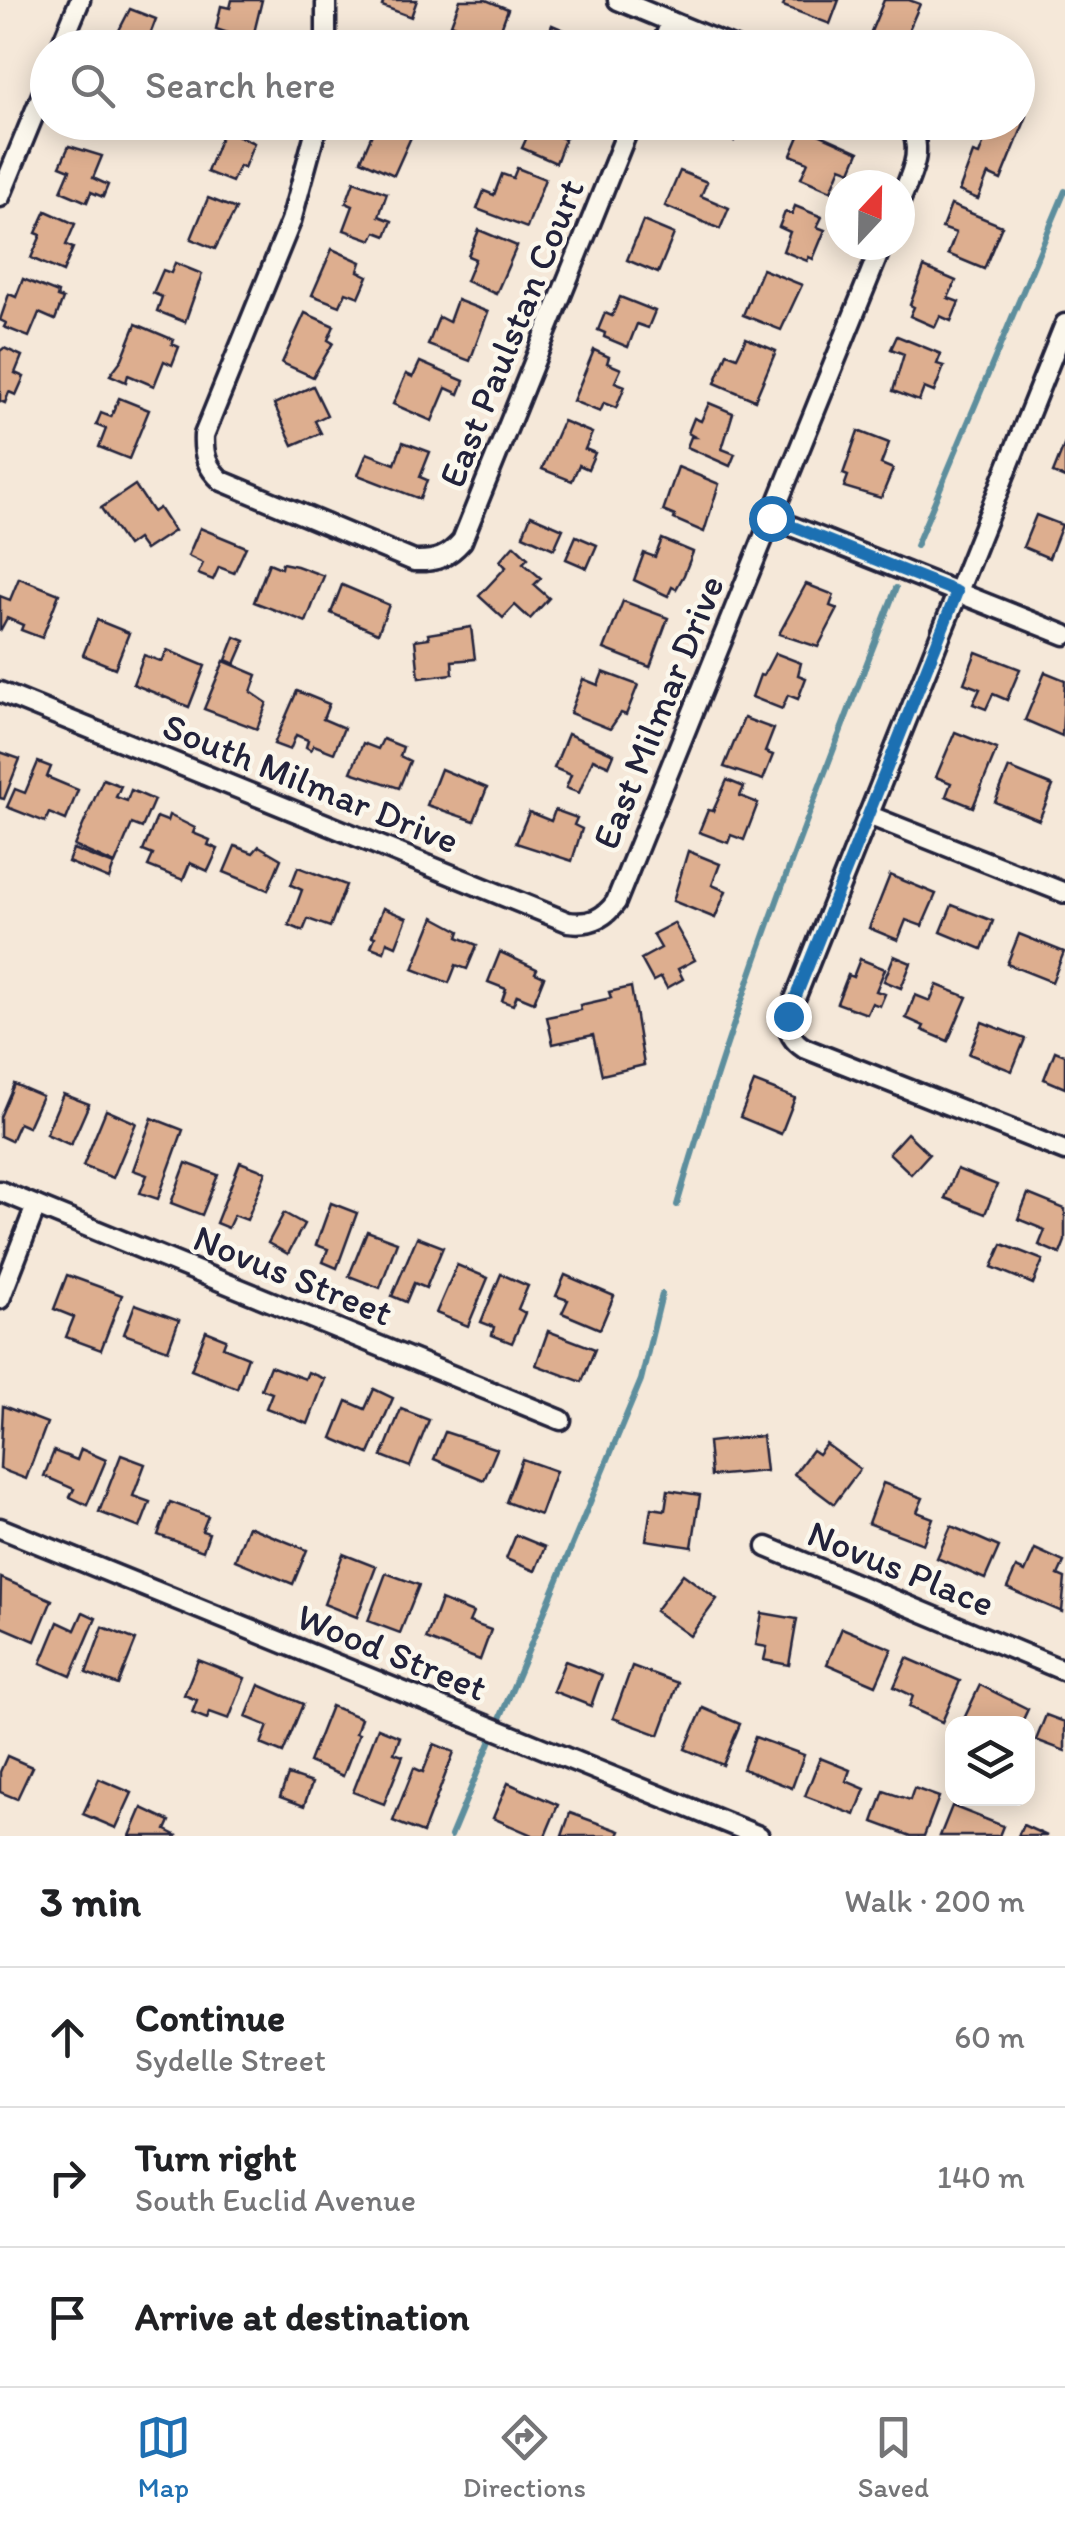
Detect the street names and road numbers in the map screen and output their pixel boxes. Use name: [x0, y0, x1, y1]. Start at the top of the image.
street label: East Paulstan Court: [428, 172, 594, 494]
street label: East Milmar Drive: [582, 568, 734, 856]
street label: South Milmar Drive: [156, 703, 466, 863]
street label: Novus Street: [187, 1214, 399, 1336]
street label: Novus Place: [801, 1510, 1001, 1626]
street label: Wood Street: [290, 1593, 494, 1711]

